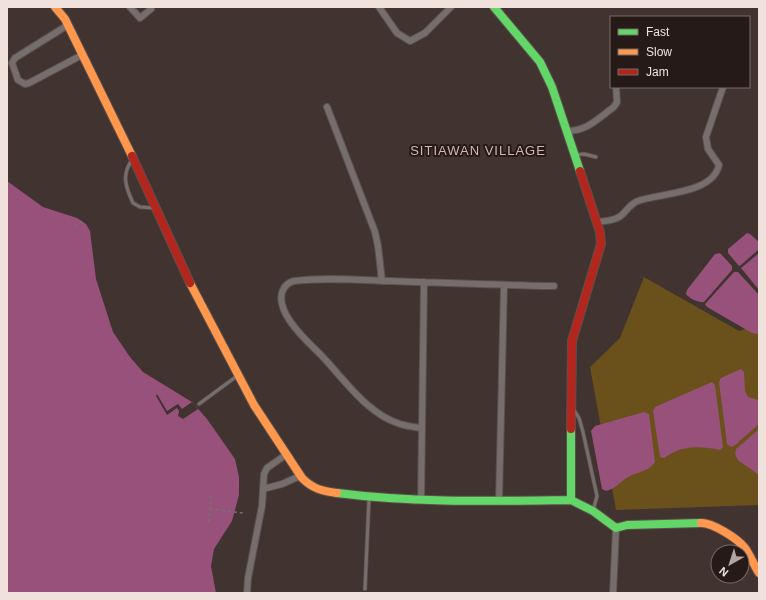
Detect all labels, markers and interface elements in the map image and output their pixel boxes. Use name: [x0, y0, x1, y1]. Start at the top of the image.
legend: [610, 16, 750, 88]
text: Fast: [646, 25, 670, 39]
text: Slow: [646, 45, 672, 59]
text: Jam: [646, 65, 669, 79]
district label: SITIAWAN VILLAGE: [410, 143, 546, 158]
north arrow: [710, 544, 750, 584]
text: N: [717, 565, 731, 579]

